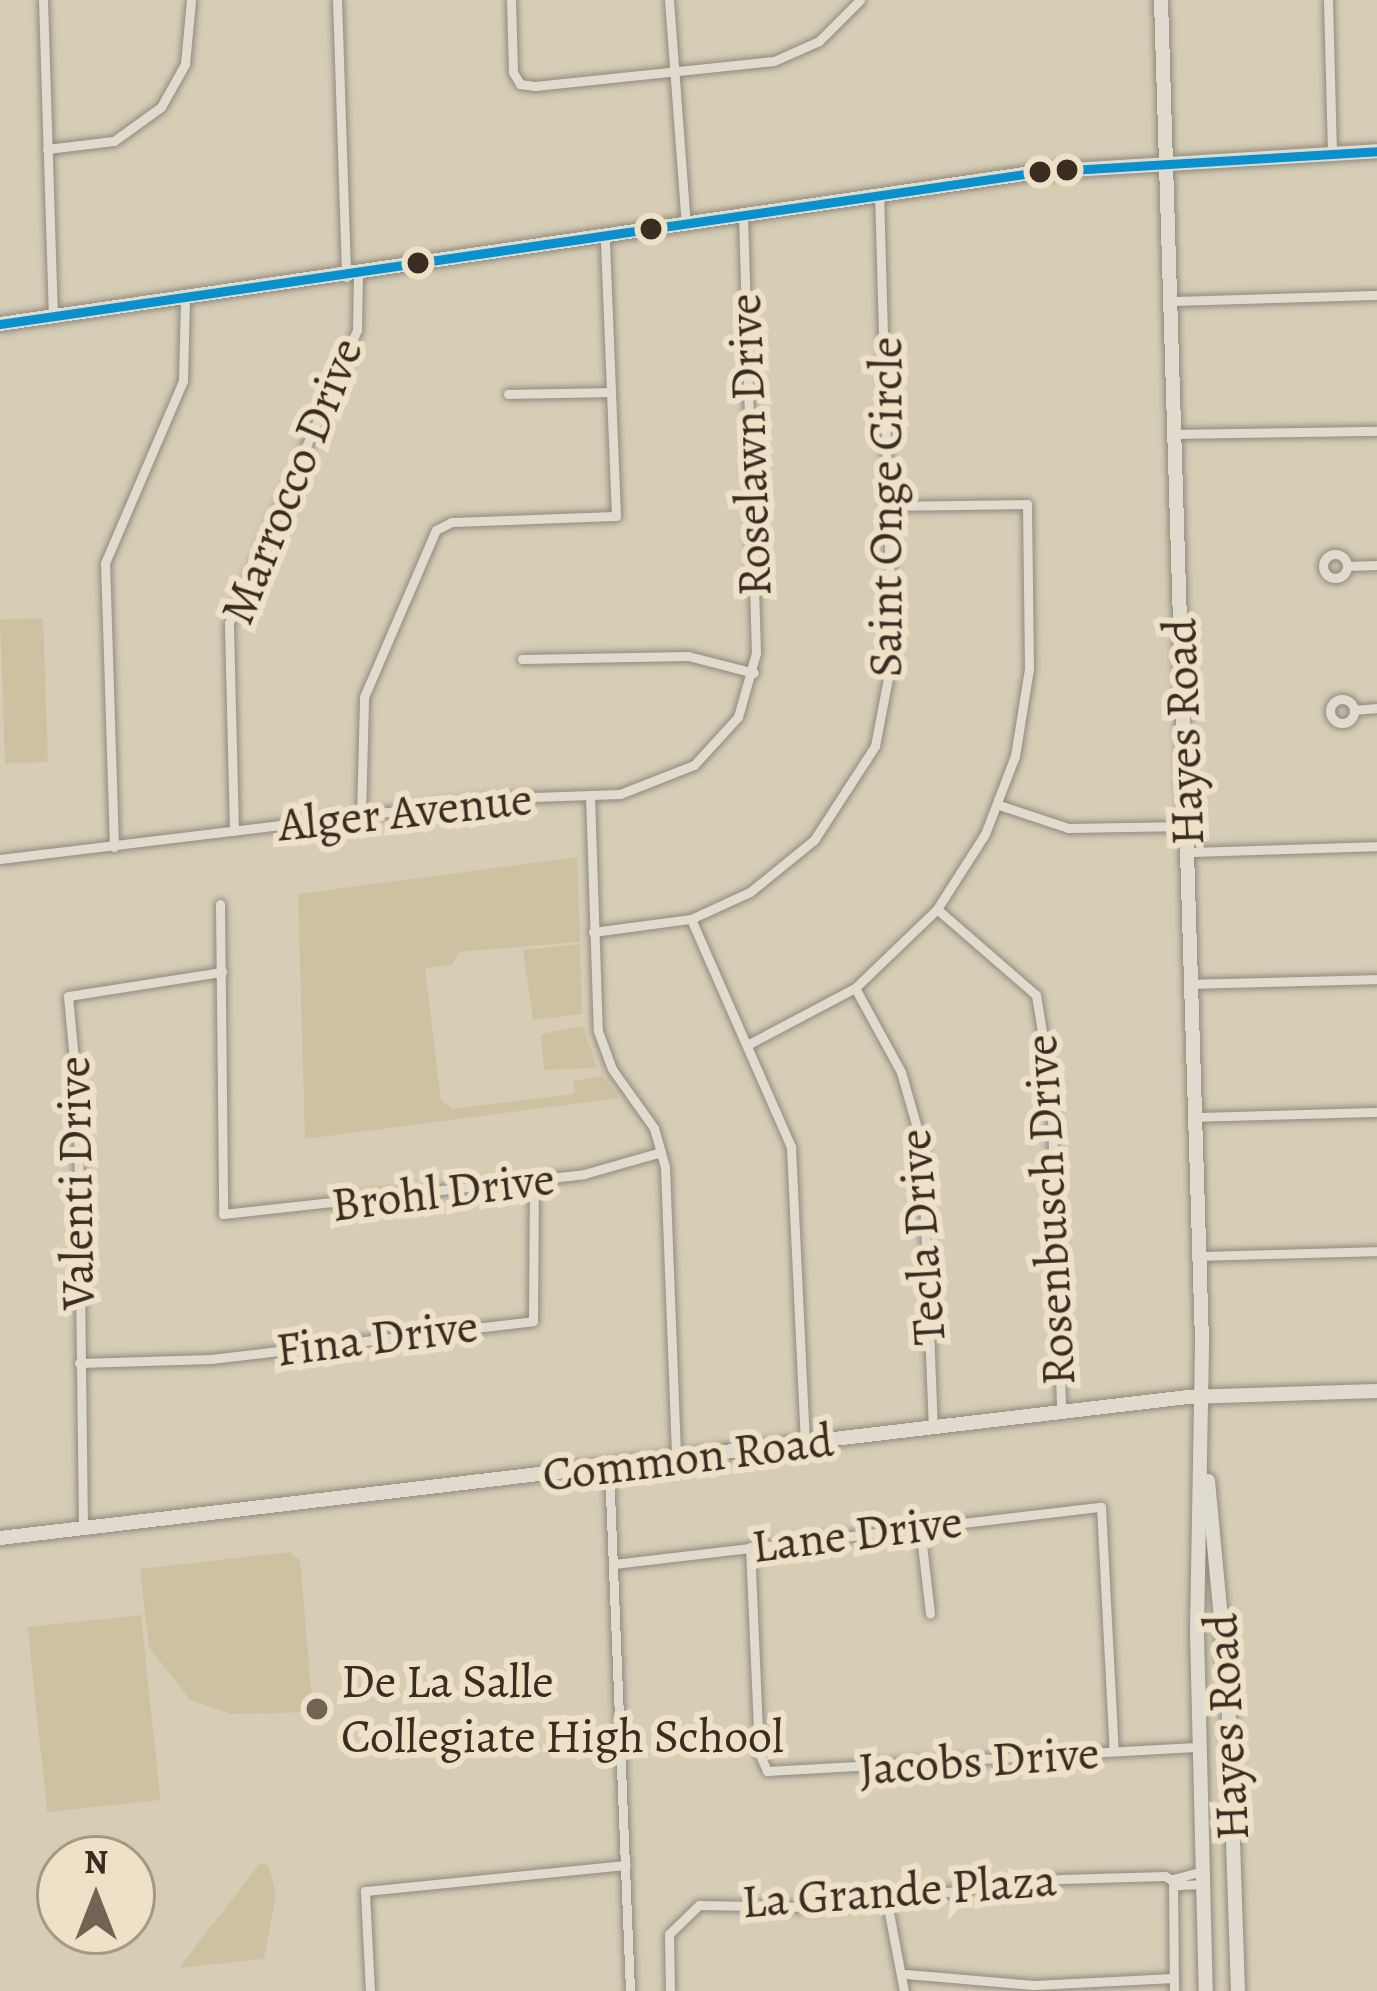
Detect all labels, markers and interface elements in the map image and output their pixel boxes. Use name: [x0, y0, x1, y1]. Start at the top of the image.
unlabelled marker: [1056, 159, 1078, 181]
unlabelled marker: [1029, 161, 1051, 183]
unlabelled marker: [640, 218, 662, 240]
unlabelled marker: [407, 252, 429, 274]
street label: Roselawn Drive: [716, 293, 784, 597]
street label: Marrocco Drive: [209, 330, 375, 632]
street label: Saint Onge Circle: [857, 337, 915, 677]
street label: Hayes Road: [1151, 617, 1217, 847]
street label: Alger Avenue: [275, 770, 535, 854]
street label: Rosenbusch Drive: [1012, 1033, 1088, 1387]
street label: Valenti Drive: [45, 1056, 107, 1310]
street label: Tecla Drive: [886, 1127, 958, 1347]
street label: Brohl Drive: [328, 1150, 558, 1234]
street label: Fina Drive: [273, 1297, 481, 1379]
street label: Common Road: [539, 1412, 837, 1504]
street label: Lane Drive: [748, 1493, 966, 1575]
street label: Hayes Road: [1192, 1612, 1262, 1842]
place label: De La Salle Collegiate High School: [341, 1652, 784, 1765]
marker: De La Salle Collegiate High School: [304, 1696, 330, 1722]
street label: Jacobs Drive: [857, 1724, 1101, 1798]
north arrow: [36, 1835, 156, 1955]
text: N: [84, 1839, 108, 1884]
street label: La Grande Plaza: [740, 1851, 1058, 1931]

